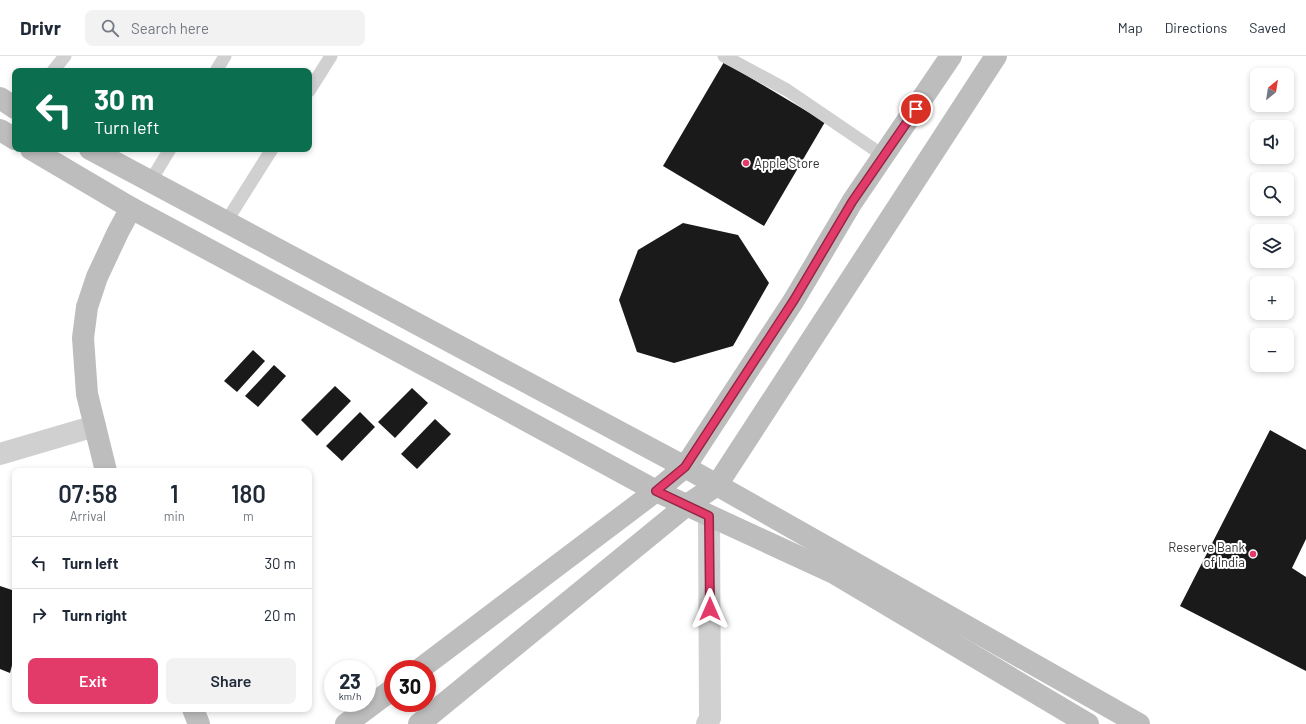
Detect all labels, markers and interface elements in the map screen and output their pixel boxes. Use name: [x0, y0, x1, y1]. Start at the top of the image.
search box: [85, 10, 365, 46]
text: Drivr: [20, 16, 61, 39]
icon: search: [99, 17, 121, 39]
text: Search here: [131, 19, 209, 37]
text: Map: [1118, 19, 1143, 36]
text: Directions: [1165, 19, 1227, 36]
text: Saved: [1249, 19, 1286, 36]
north arrow: [1250, 68, 1294, 112]
map controls: [1250, 68, 1294, 372]
text: 30 m: [94, 82, 154, 116]
icon: left: [28, 84, 80, 136]
pin: [899, 92, 933, 126]
icon: arrive: [905, 98, 927, 120]
text: Turn left: [94, 116, 160, 138]
button: sound: [1250, 120, 1294, 164]
place label: Apple Store: [754, 155, 820, 171]
marker: Apple Store: [741, 158, 751, 168]
button: search: [1250, 172, 1294, 216]
button: layers: [1250, 224, 1294, 268]
button: +: [1250, 276, 1294, 320]
button: −: [1250, 328, 1294, 372]
text: 07:58: [58, 479, 118, 508]
text: 1: [170, 479, 178, 508]
text: 180: [231, 479, 266, 508]
text: Arrival: [70, 508, 106, 524]
text: min: [164, 508, 185, 524]
text: m: [243, 508, 254, 524]
place label: Reserve Bank of India: [1168, 539, 1245, 570]
marker: Reserve Bank of India: [1248, 549, 1258, 559]
icon: left: [28, 552, 50, 574]
text: Turn left: [62, 554, 118, 572]
text: 30 m: [264, 554, 296, 572]
position arrow: [689, 588, 731, 630]
icon: right: [28, 604, 50, 626]
text: Turn right: [62, 606, 127, 624]
text: 20 m: [264, 606, 296, 624]
button: Exit: [28, 658, 158, 704]
button: Share: [166, 658, 296, 704]
speed limit sign: 30: [384, 660, 436, 712]
text: 23: [339, 669, 361, 693]
text: km/h: [339, 690, 361, 702]

